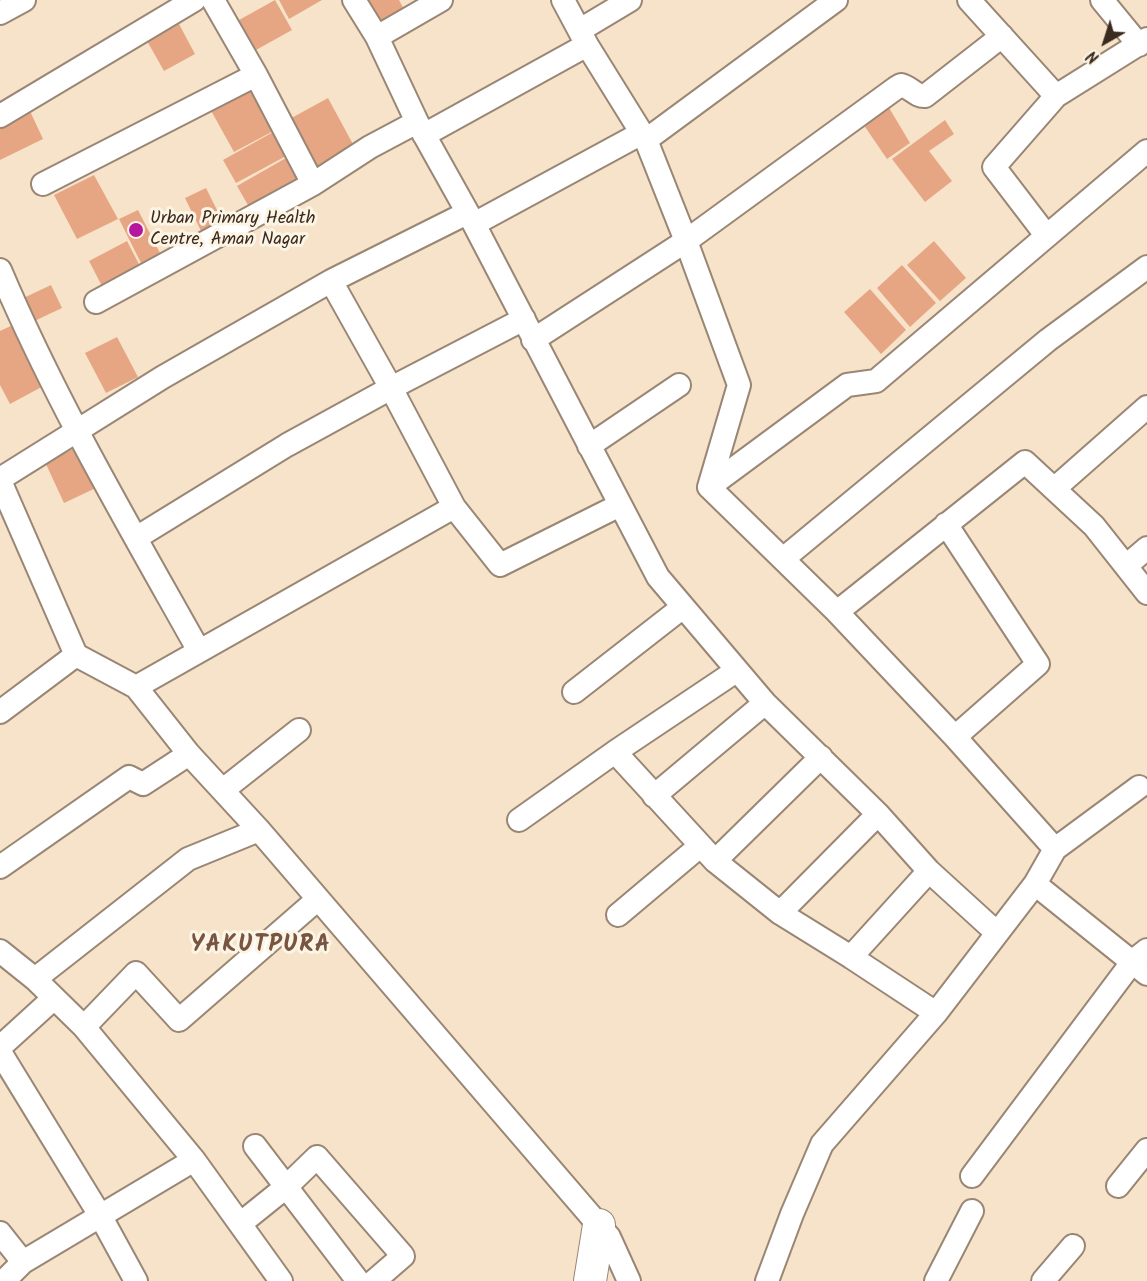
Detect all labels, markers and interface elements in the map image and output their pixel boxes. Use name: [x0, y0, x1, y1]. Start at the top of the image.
north arrow: [1075, 12, 1135, 72]
text: N: [1082, 43, 1105, 69]
place label: Urban Primary Health Centre, Aman Nagar: [150, 209, 315, 252]
marker: Urban Primary Health Centre, Aman Nagar: [127, 221, 145, 239]
district label: YAKUTPURA: [191, 933, 331, 961]

